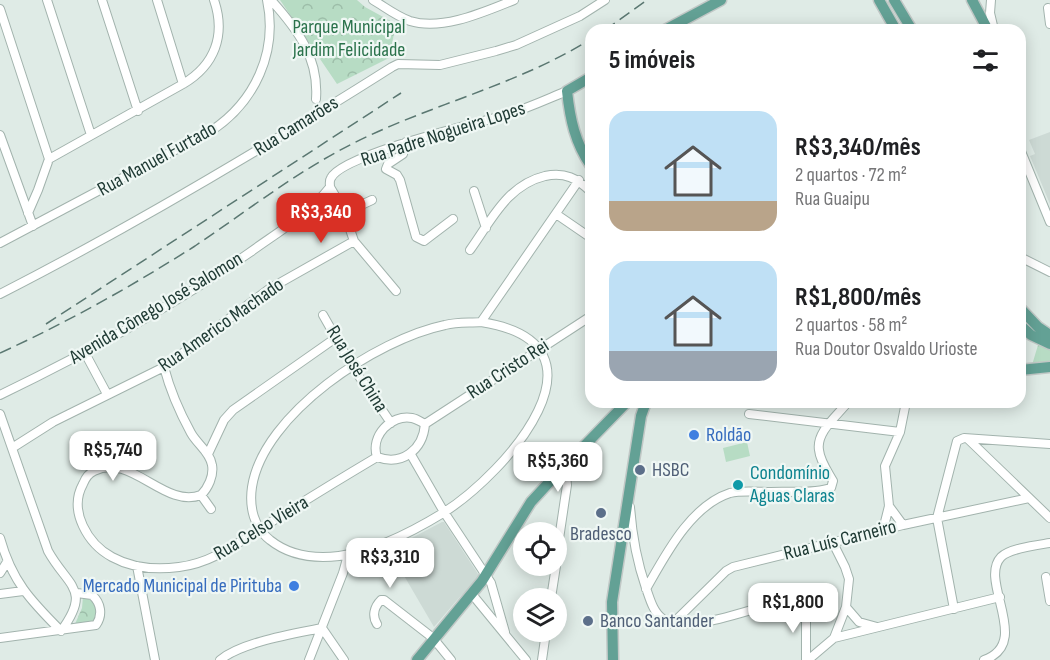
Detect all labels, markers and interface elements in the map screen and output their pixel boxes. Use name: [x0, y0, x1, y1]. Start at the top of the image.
park label: Parque Municipal Jardim Felicidade: [292, 15, 406, 62]
icon: filters: [969, 44, 1002, 77]
text: 5 imóveis: [609, 45, 695, 76]
street label: Rua Camarões: [249, 91, 343, 161]
street label: Rua Padre Nogueira Lopes: [358, 96, 528, 172]
street label: Rua Manuel Furtado: [93, 116, 221, 202]
text: R$3,340/mês: [795, 132, 921, 163]
icon: home: [657, 135, 729, 207]
text: 2 quartos · 72 m²: [795, 163, 907, 187]
text: Rua Guaipu: [795, 187, 870, 211]
pin: R$3,340: [266, 193, 376, 244]
text: R$3,340: [290, 200, 352, 224]
street label: Avenida Cônego José Salomon: [64, 247, 247, 370]
street label: Rua Americo Machado: [154, 273, 288, 377]
text: R$1,800/mês: [795, 282, 921, 313]
icon: home: [657, 285, 729, 357]
text: 2 quartos · 58 m²: [795, 313, 908, 337]
street label: Rua José China: [321, 321, 393, 417]
street label: Rua Cristo Rei: [462, 334, 554, 404]
text: Rua Doutor Osvaldo Urioste: [795, 337, 978, 361]
place label: Roldão: [706, 423, 751, 447]
marker: Roldão: [687, 428, 701, 442]
pin: R$5,740: [58, 431, 168, 482]
text: R$5,740: [83, 438, 143, 462]
pin: R$5,360: [503, 442, 613, 493]
text: R$5,360: [527, 449, 589, 473]
place label: HSBC: [652, 458, 689, 482]
place label: Condomínio Aguas Claras: [749, 461, 835, 508]
marker: HSBC: [633, 463, 647, 477]
marker: Condomínio Aguas Claras: [731, 478, 745, 492]
street label: Rua Celso Vieira: [209, 490, 313, 566]
marker: Bradesco: [594, 506, 608, 520]
street label: Rua Luís Carneiro: [781, 514, 899, 566]
map controls: [513, 522, 567, 642]
button: locate: [513, 522, 567, 576]
place label: Bradesco: [570, 522, 632, 546]
pin: R$3,310: [335, 538, 445, 589]
text: R$3,310: [360, 545, 420, 569]
place label: Mercado Municipal de Pirituba: [83, 574, 282, 598]
marker: Mercado Municipal de Pirituba: [287, 579, 301, 593]
pin: R$1,800: [738, 583, 848, 634]
button: layers: [513, 588, 567, 642]
text: R$1,800: [762, 590, 824, 614]
place label: Banco Santander: [600, 609, 714, 633]
marker: Banco Santander: [581, 614, 595, 628]

